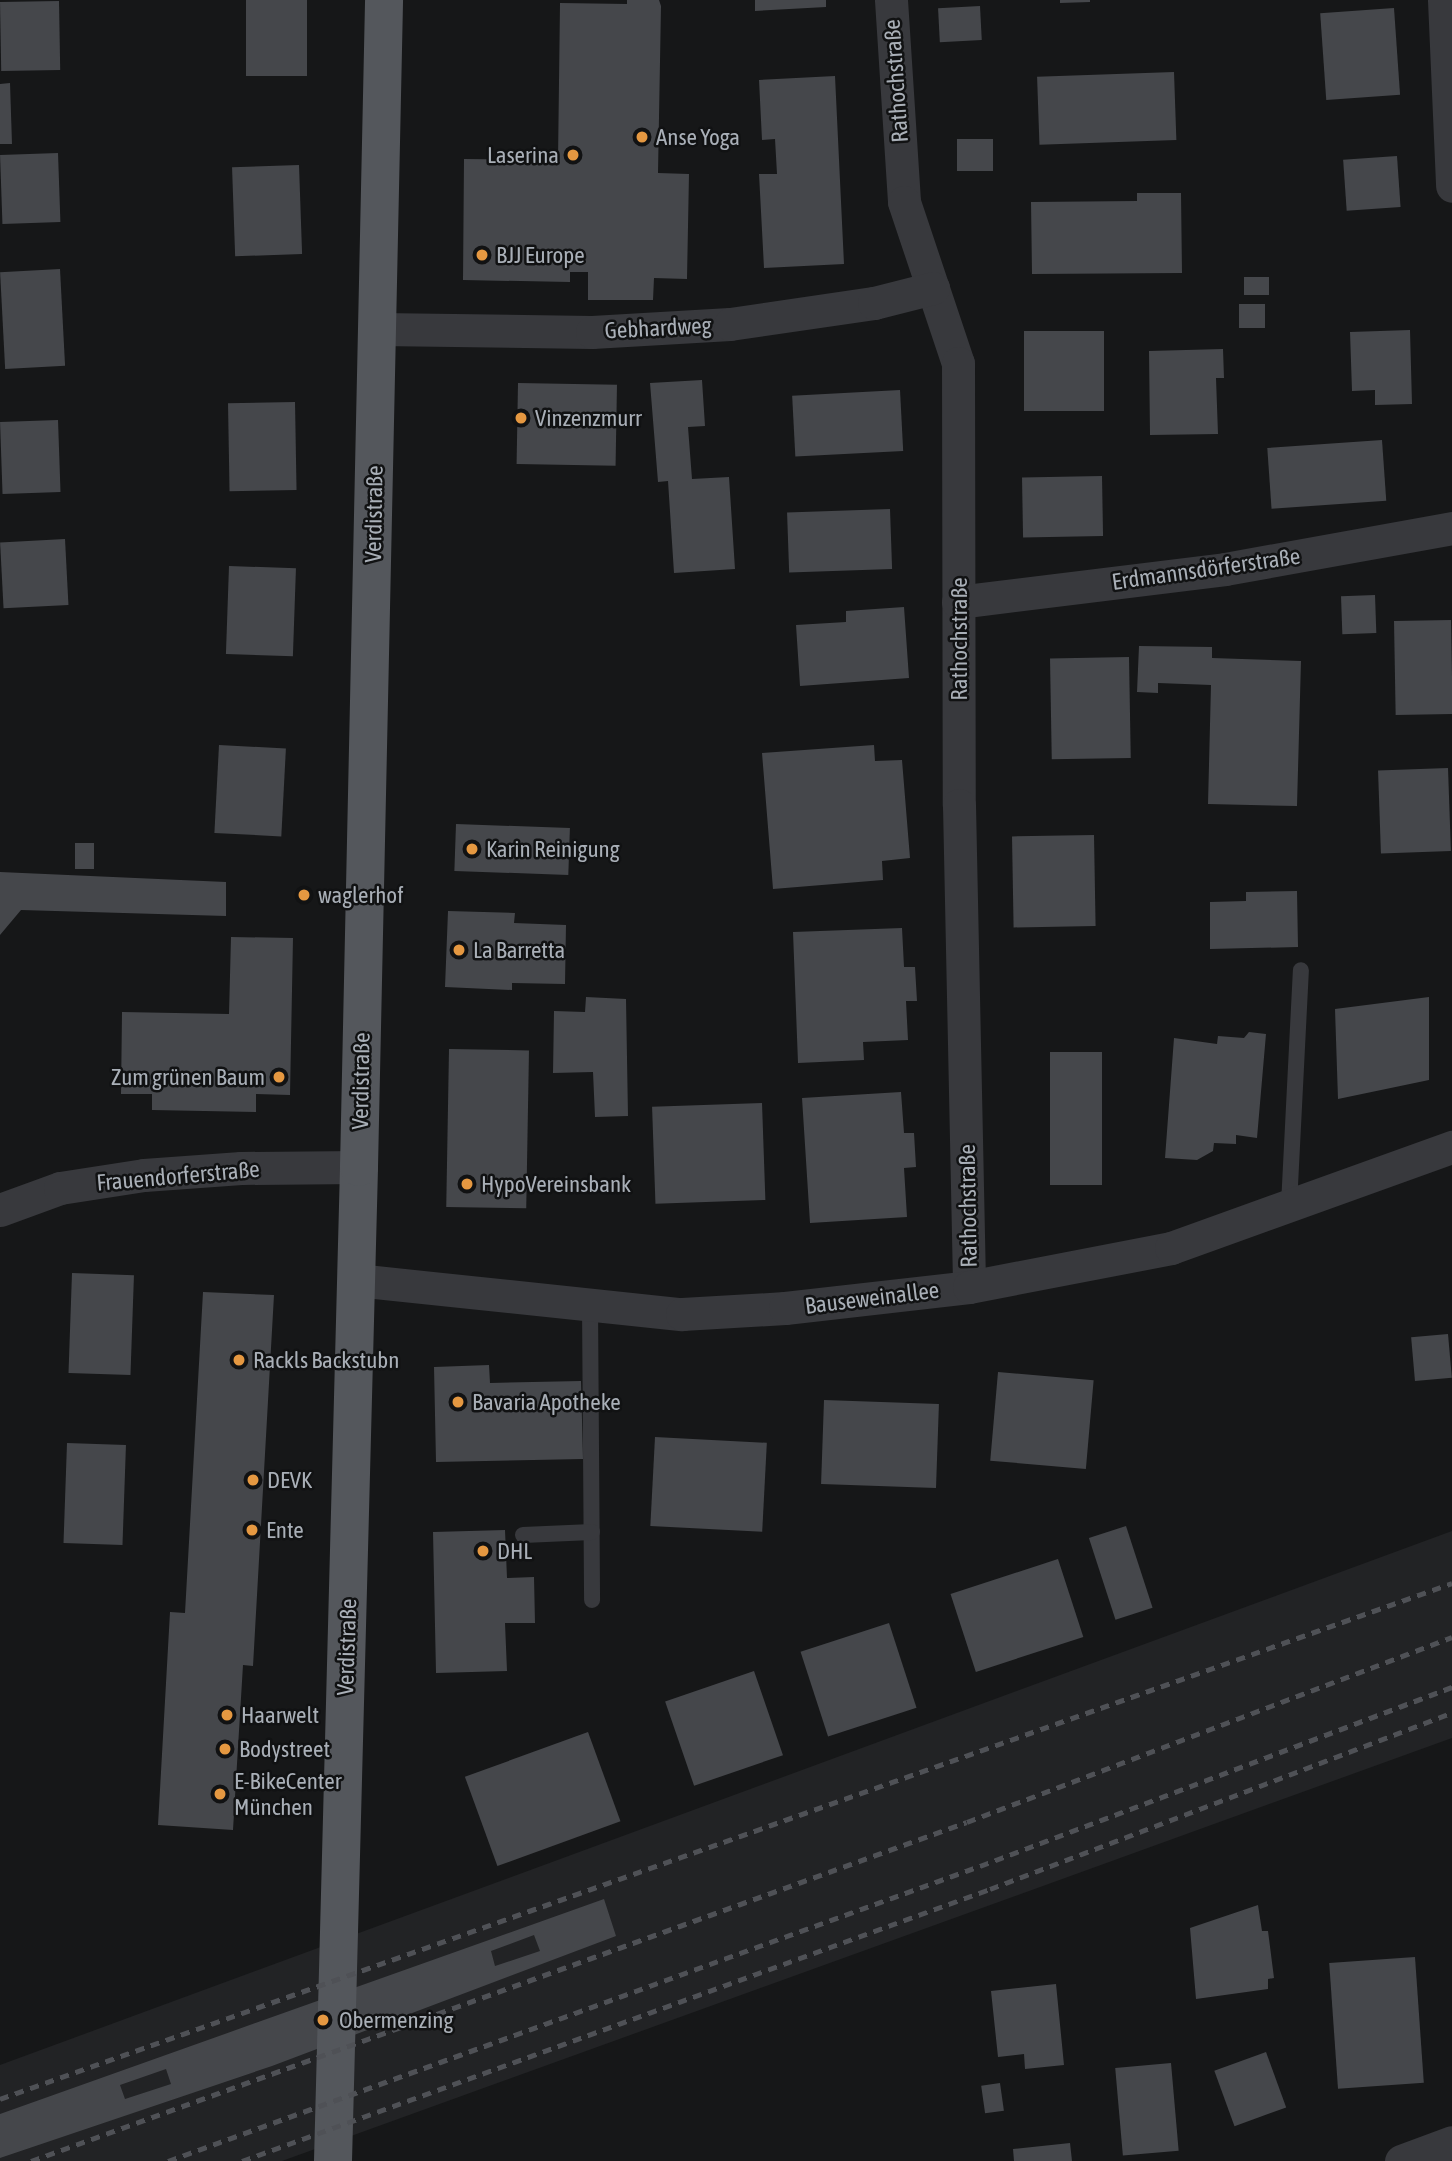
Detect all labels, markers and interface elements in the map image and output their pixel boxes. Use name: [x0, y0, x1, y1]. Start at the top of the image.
street label: Rathochstraße: [878, 18, 914, 144]
place label: Anse Yoga: [656, 123, 740, 151]
marker: Anse Yoga: [634, 129, 650, 145]
place label: Laserina: [487, 141, 559, 169]
marker: Laserina: [565, 147, 581, 163]
place label: BJJ Europe: [496, 241, 585, 269]
marker: BJJ Europe: [474, 247, 490, 263]
street label: Gebhardweg: [604, 311, 712, 345]
place label: Vinzenzmurr: [535, 404, 642, 432]
marker: Vinzenzmurr: [513, 410, 529, 426]
street label: Verdistraße: [359, 465, 389, 563]
street label: Erdmannsdörferstraße: [1110, 542, 1302, 596]
street label: Rathochstraße: [945, 577, 973, 701]
place label: Karin Reinigung: [486, 835, 620, 863]
marker: Karin Reinigung: [464, 841, 480, 857]
place label: waglerhof: [318, 881, 403, 909]
marker: waglerhof: [296, 887, 312, 903]
place label: La Barretta: [473, 936, 565, 964]
marker: La Barretta: [451, 942, 467, 958]
street label: Verdistraße: [346, 1032, 376, 1130]
place label: Zum grünen Baum: [111, 1063, 265, 1091]
marker: Zum grünen Baum: [271, 1069, 287, 1085]
street label: Rathochstraße: [953, 1144, 983, 1268]
street label: Frauendorferstraße: [95, 1155, 261, 1197]
place label: HypoVereinsbank: [481, 1170, 631, 1198]
marker: HypoVereinsbank: [459, 1176, 475, 1192]
street label: Bauseweinallee: [803, 1276, 941, 1320]
place label: Rackls Backstubn: [253, 1346, 399, 1374]
marker: Rackls Backstubn: [231, 1352, 247, 1368]
place label: Bavaria Apotheke: [472, 1388, 621, 1416]
marker: Bavaria Apotheke: [450, 1394, 466, 1410]
place label: DEVK: [267, 1466, 312, 1494]
marker: DEVK: [245, 1472, 261, 1488]
place label: Ente: [266, 1516, 304, 1544]
marker: Ente: [244, 1522, 260, 1538]
place label: DHL: [497, 1537, 532, 1565]
marker: DHL: [475, 1543, 491, 1559]
street label: Verdistraße: [332, 1598, 362, 1696]
place label: Haarwelt: [241, 1701, 319, 1729]
marker: Haarwelt: [219, 1707, 235, 1723]
place label: Bodystreet: [239, 1735, 330, 1763]
marker: Bodystreet: [217, 1741, 233, 1757]
place label: E-BikeCenter München: [234, 1767, 341, 1821]
marker: E-BikeCenter München: [212, 1786, 228, 1802]
place label: Obermenzing: [339, 2006, 453, 2034]
marker: Obermenzing: [313, 2010, 333, 2030]

